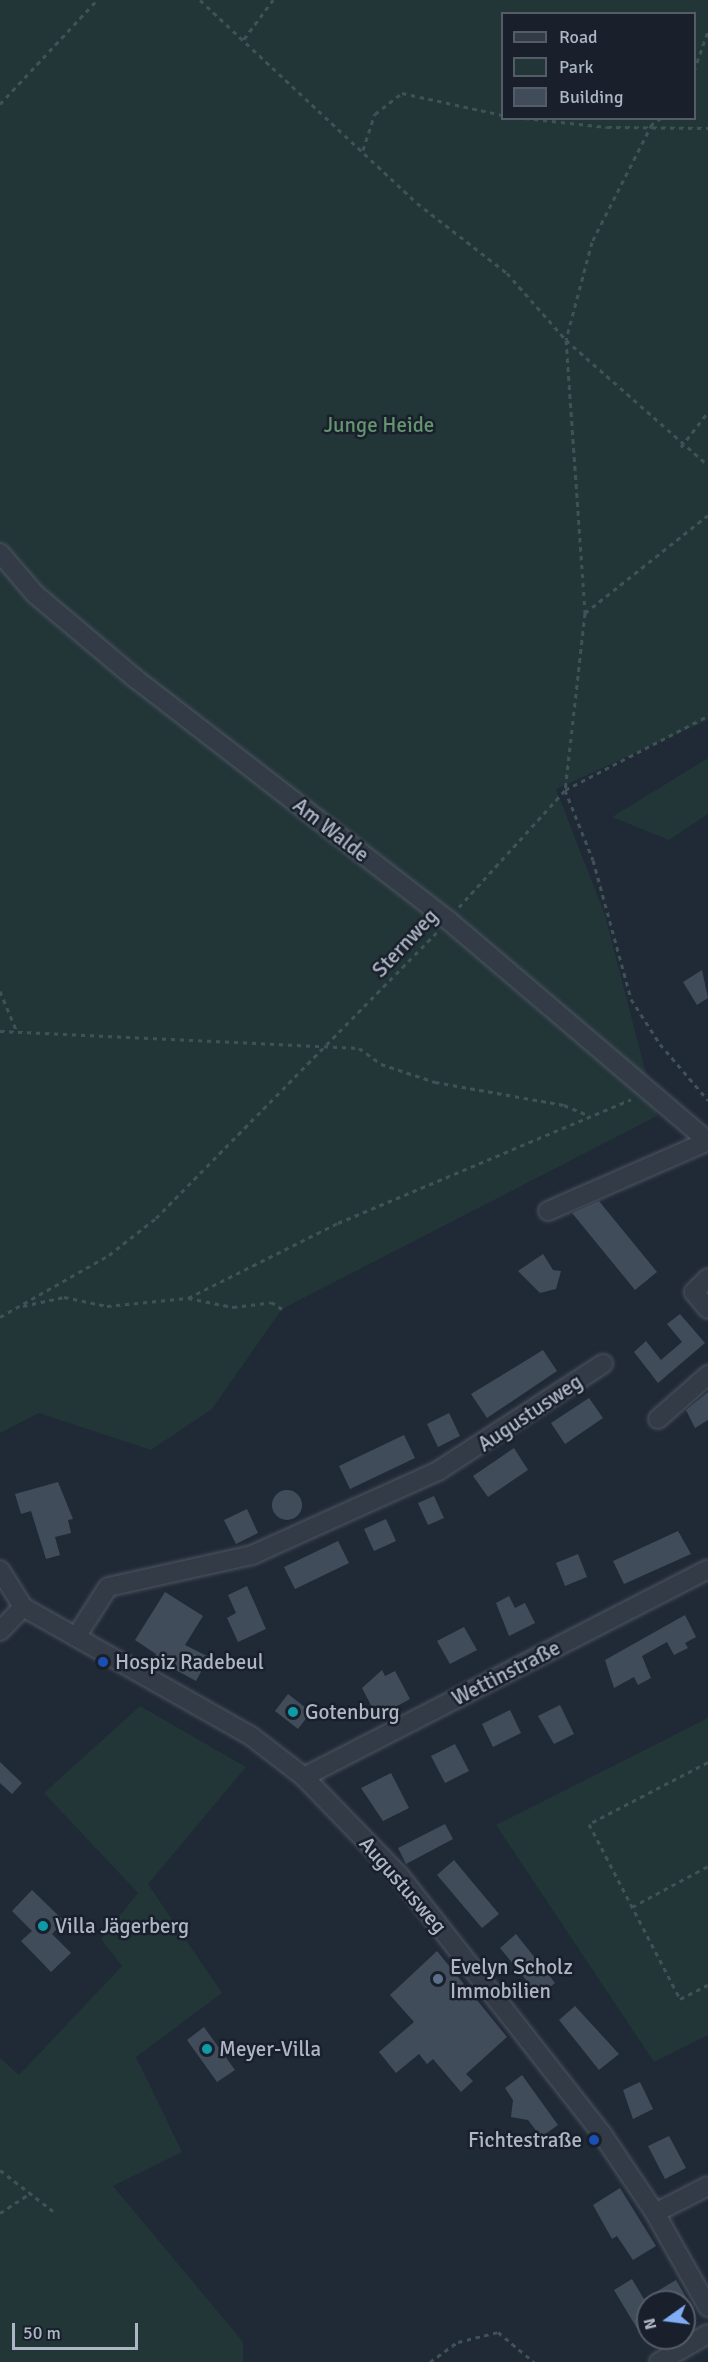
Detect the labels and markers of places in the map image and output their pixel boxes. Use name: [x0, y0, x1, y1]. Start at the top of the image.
place label: Hospiz Radebeul: [115, 1649, 264, 1675]
marker: Hospiz Radebeul: [96, 1655, 110, 1669]
place label: Gotenburg: [305, 1699, 400, 1725]
marker: Gotenburg: [286, 1705, 300, 1719]
place label: Villa Jägerberg: [55, 1913, 189, 1939]
marker: Villa Jägerberg: [36, 1919, 50, 1933]
place label: Evelyn Scholz Immobilien: [450, 1954, 573, 2004]
marker: Evelyn Scholz Immobilien: [431, 1972, 445, 1986]
place label: Meyer-Villa: [219, 2036, 321, 2062]
marker: Meyer-Villa: [200, 2042, 214, 2056]
place label: Fichtestraße: [468, 2127, 582, 2153]
marker: Fichtestraße: [587, 2133, 601, 2147]

